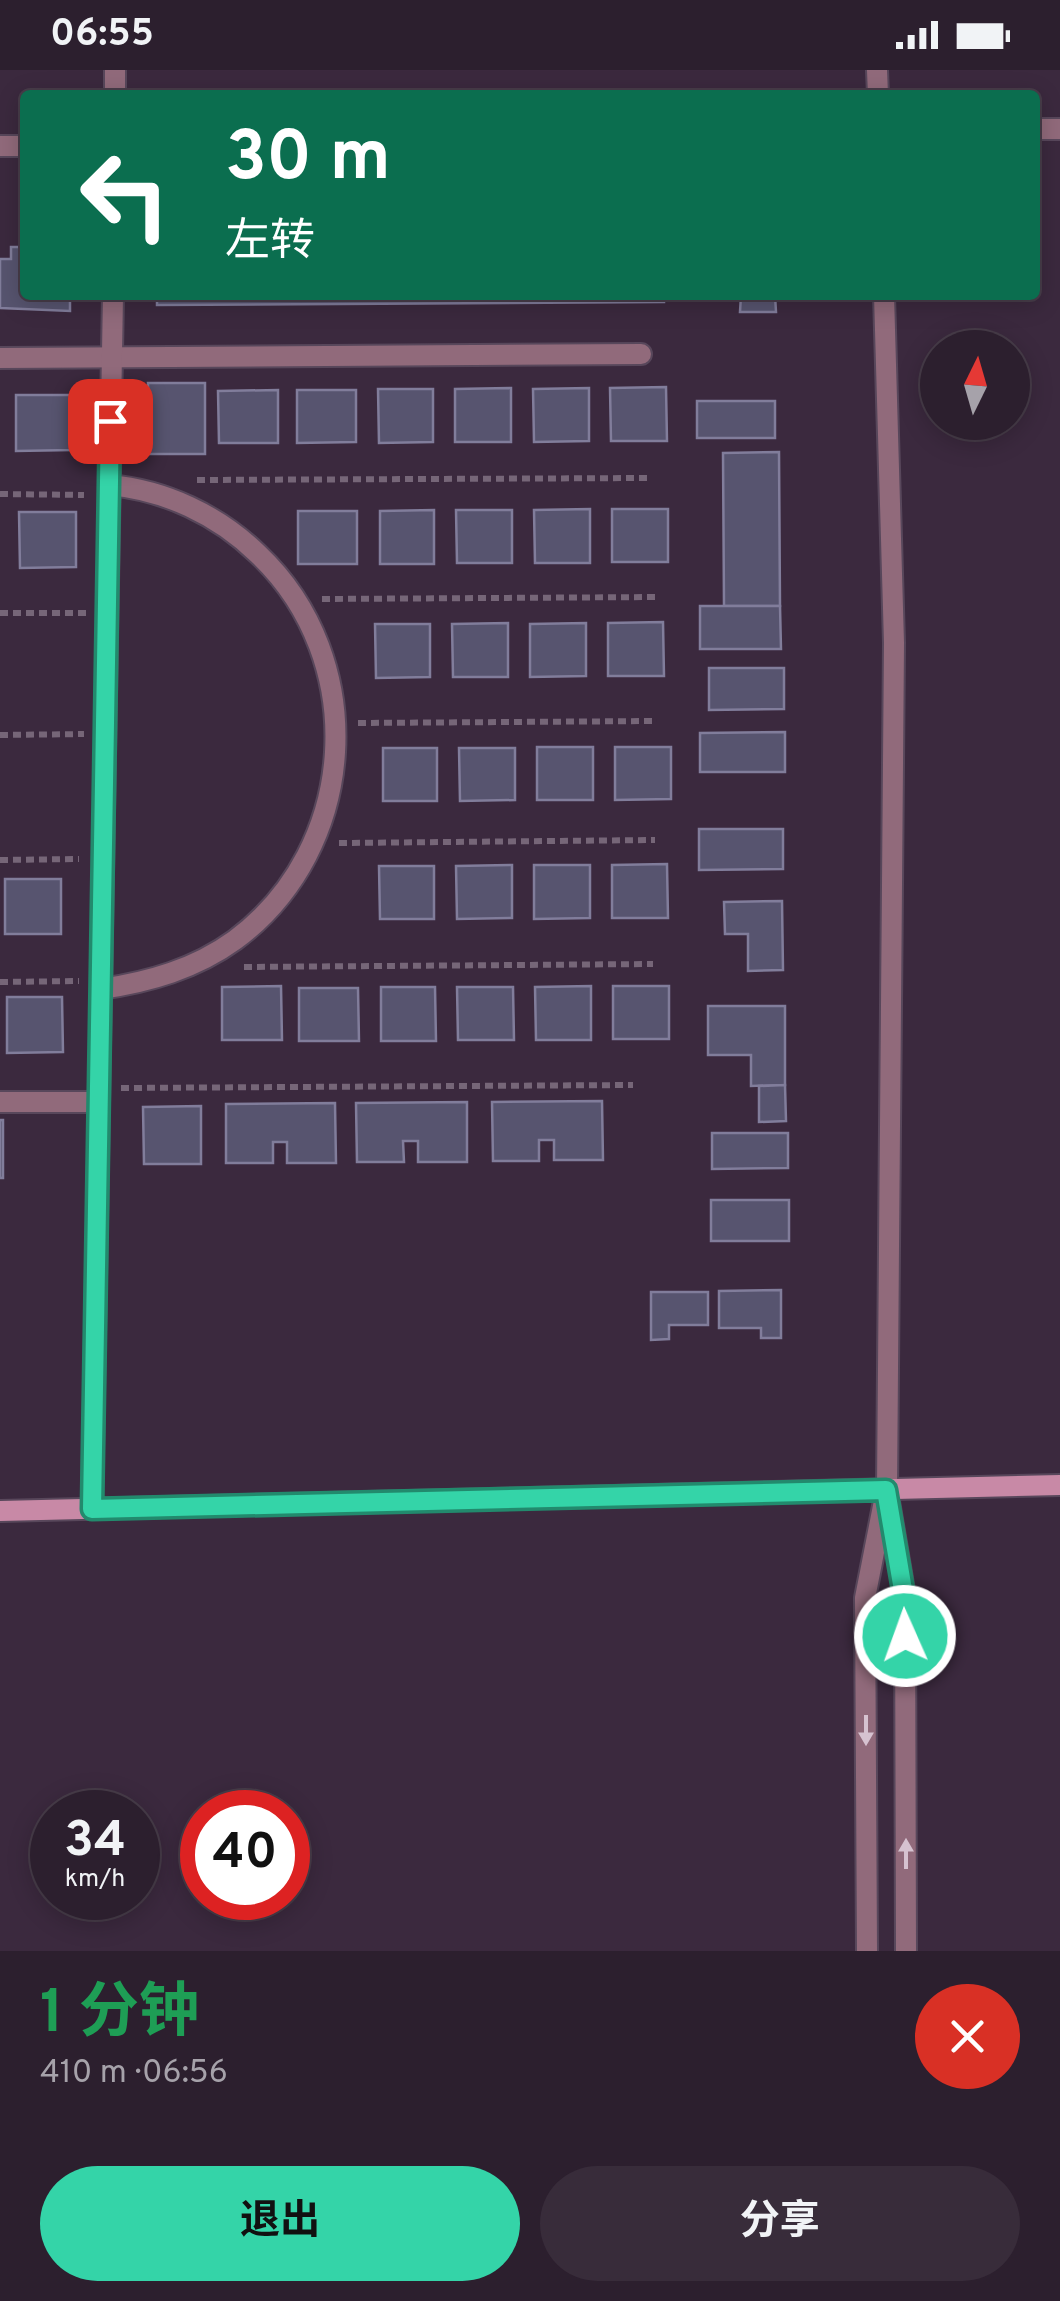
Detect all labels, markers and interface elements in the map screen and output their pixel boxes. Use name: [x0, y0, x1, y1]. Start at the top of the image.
text: 06:55: [50, 11, 154, 60]
text: 30 m: [225, 116, 391, 205]
icon: left: [60, 130, 190, 260]
text: 左转: [225, 215, 315, 272]
north arrow: [920, 330, 1030, 440]
map controls: [920, 330, 1030, 440]
pin: [68, 379, 153, 464]
icon: arrive: [83, 394, 138, 449]
position arrow: [853, 1584, 957, 1688]
one-way arrow: [858, 1715, 874, 1747]
speed limit sign: 40: [180, 1790, 310, 1920]
text: 34: [64, 1811, 126, 1874]
one-way arrow: [898, 1837, 914, 1869]
text: km/h: [65, 1864, 125, 1896]
text: 1 分钟: [40, 1978, 199, 2054]
button: close: [915, 1984, 1020, 2089]
text: 410 m · 06:56: [40, 2054, 228, 2094]
button: 退出: [40, 2166, 520, 2281]
button: 分享: [540, 2166, 1020, 2281]

